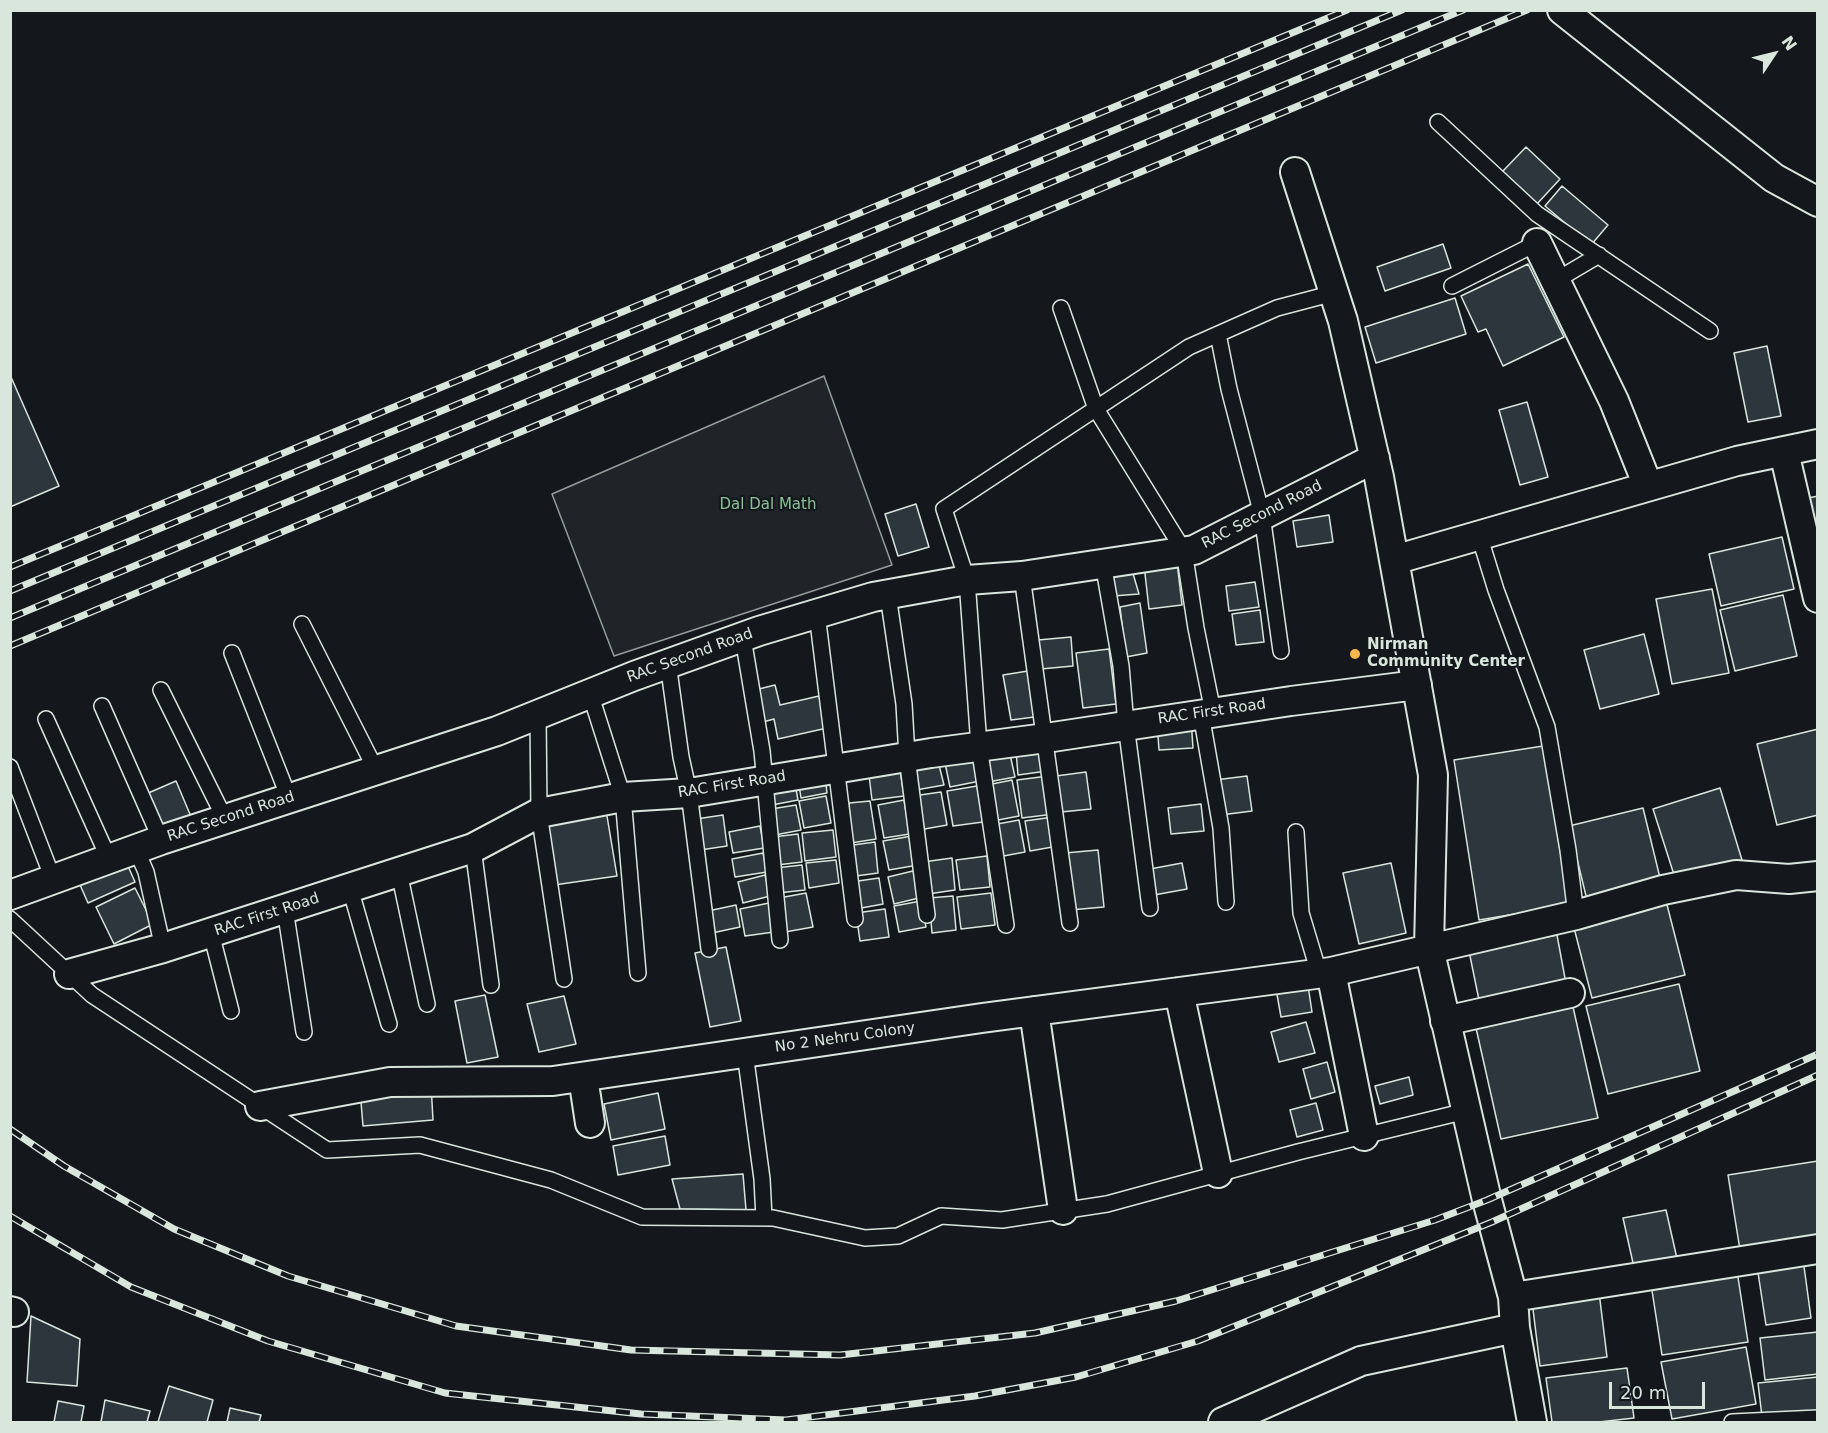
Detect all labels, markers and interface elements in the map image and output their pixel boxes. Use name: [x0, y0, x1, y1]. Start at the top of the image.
north arrow: [1744, 24, 1804, 84]
text: N: [1778, 32, 1801, 54]
street label: RAC Second Road: [1199, 477, 1325, 553]
park label: Dal Dal Math: [720, 496, 816, 514]
street label: RAC Second Road: [625, 625, 755, 687]
place label: Nirman Community Center: [1367, 636, 1525, 671]
marker: Nirman Community Center: [1348, 647, 1362, 661]
street label: RAC First Road: [1157, 696, 1267, 728]
street label: RAC First Road: [677, 768, 787, 802]
street label: RAC Second Road: [165, 788, 297, 846]
street label: RAC First Road: [212, 890, 322, 940]
street label: No 2 Nehru Colony: [774, 1019, 916, 1057]
scale bar: [1612, 1370, 1708, 1408]
text: 20 m: [1620, 1382, 1666, 1403]

